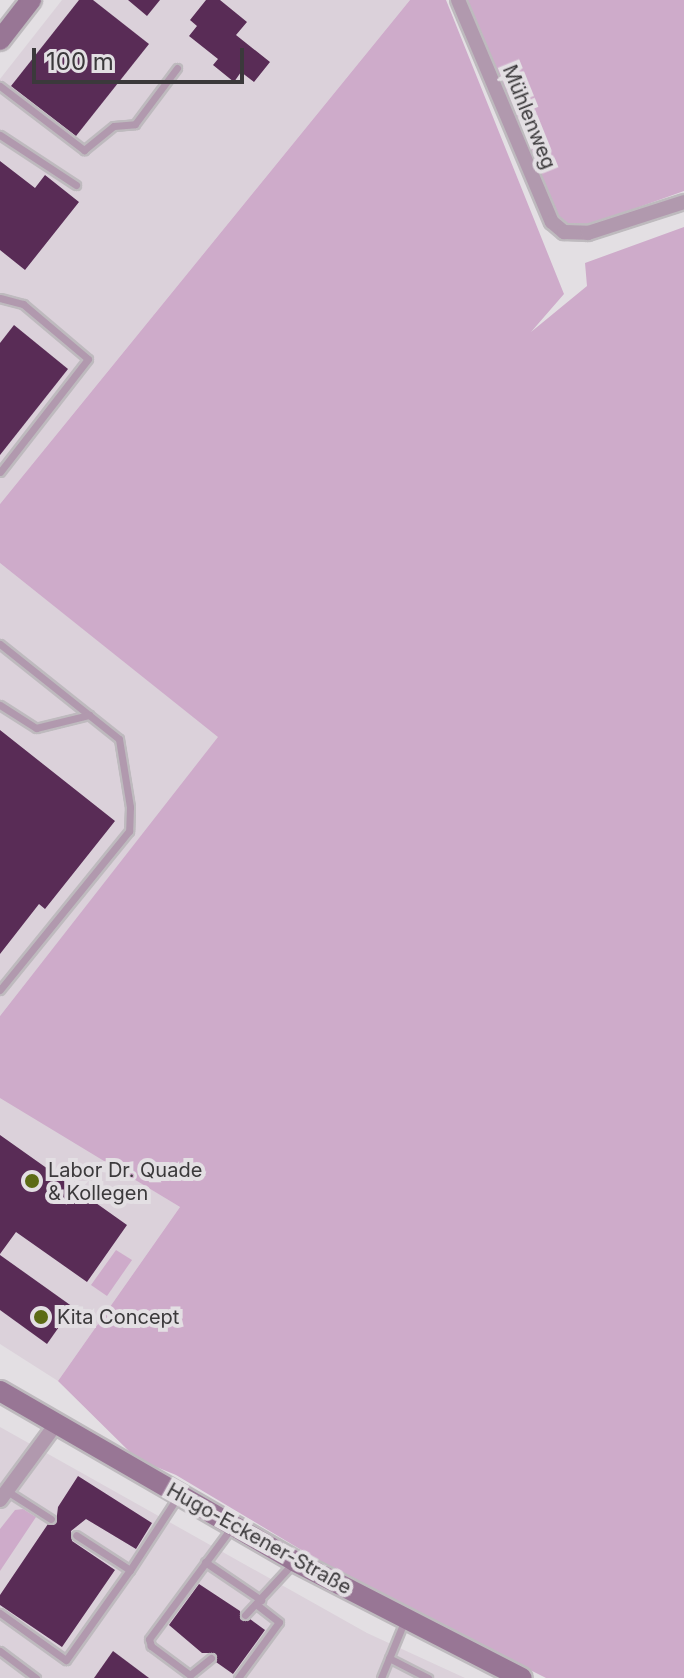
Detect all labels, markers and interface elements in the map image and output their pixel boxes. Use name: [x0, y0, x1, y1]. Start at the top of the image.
scale bar: [36, 32, 248, 82]
text: 100 m: [46, 47, 114, 76]
street label: Mühlenweg: [497, 62, 561, 172]
place label: Labor Dr. Quade & Kollegen: [48, 1158, 202, 1205]
marker: Labor Dr. Quade & Kollegen: [23, 1172, 41, 1190]
place label: Kita Concept: [57, 1305, 179, 1329]
marker: Kita Concept: [32, 1308, 50, 1326]
street label: Hugo-Eckener-Straße: [163, 1478, 355, 1600]

